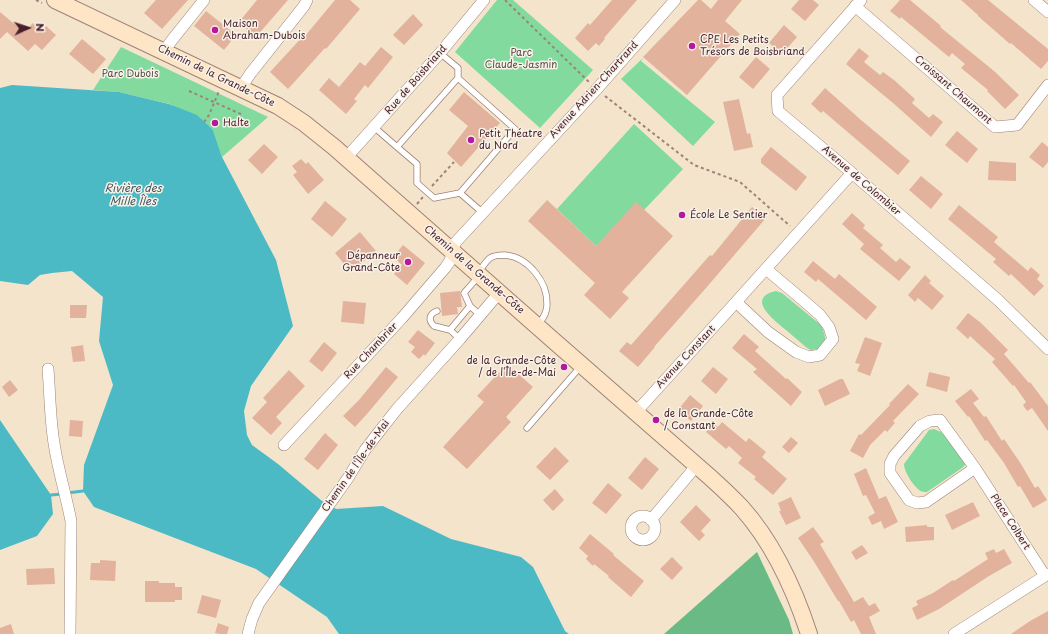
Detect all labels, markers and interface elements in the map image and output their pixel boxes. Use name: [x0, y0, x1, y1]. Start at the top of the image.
north arrow: [8, 8, 48, 48]
place label: Maison Abraham-Dubois: [223, 18, 305, 42]
text: N: [32, 23, 49, 32]
marker: Maison Abraham-Dubois: [210, 25, 220, 35]
place label: CPE Les Petits Trésors de Boisbriand: [700, 34, 805, 58]
street label: Avenue Adrien-Chartrand: [547, 39, 641, 141]
marker: CPE Les Petits Trésors de Boisbriand: [687, 41, 697, 51]
street label: Chemin de la Grande-Côte: [156, 42, 276, 110]
street label: Rue de Boisbriand: [383, 43, 449, 117]
park label: Parc Claude-Jasmin: [485, 47, 557, 70]
street label: Croissant Chaumont: [912, 53, 994, 127]
park label: Parc Dubois: [102, 68, 158, 80]
place label: Halte: [223, 117, 249, 129]
marker: Halte: [210, 118, 220, 128]
place label: Petit Théatre du Nord: [479, 128, 542, 152]
marker: Petit Théatre du Nord: [466, 135, 476, 145]
street label: Avenue de Colombier: [819, 143, 903, 219]
water label: Rivière des Mille Îles: [105, 182, 161, 208]
place label: École Le Sentier: [690, 209, 767, 221]
marker: École Le Sentier: [677, 210, 687, 220]
street label: Chemin de la Grande-Côte: [421, 223, 527, 317]
place label: Dépanneur Grand-Côte: [342, 250, 400, 274]
marker: Dépanneur Grand-Côte: [403, 257, 413, 267]
street label: Rue Chambrier: [342, 320, 400, 382]
street label: Avenue Constant: [654, 323, 718, 391]
place label: de la Grande-Côte / de l'Île-de-Mai: [467, 355, 556, 378]
marker: de la Grande-Côte / de l'Île-de-Mai: [559, 362, 569, 372]
place label: de la Grande-Côte / Constant: [664, 408, 753, 432]
marker: de la Grande-Côte / Constant: [651, 415, 661, 425]
street label: Chemin de l'Île-de-Mai: [320, 418, 392, 514]
street label: Place Colbert: [988, 492, 1032, 552]

